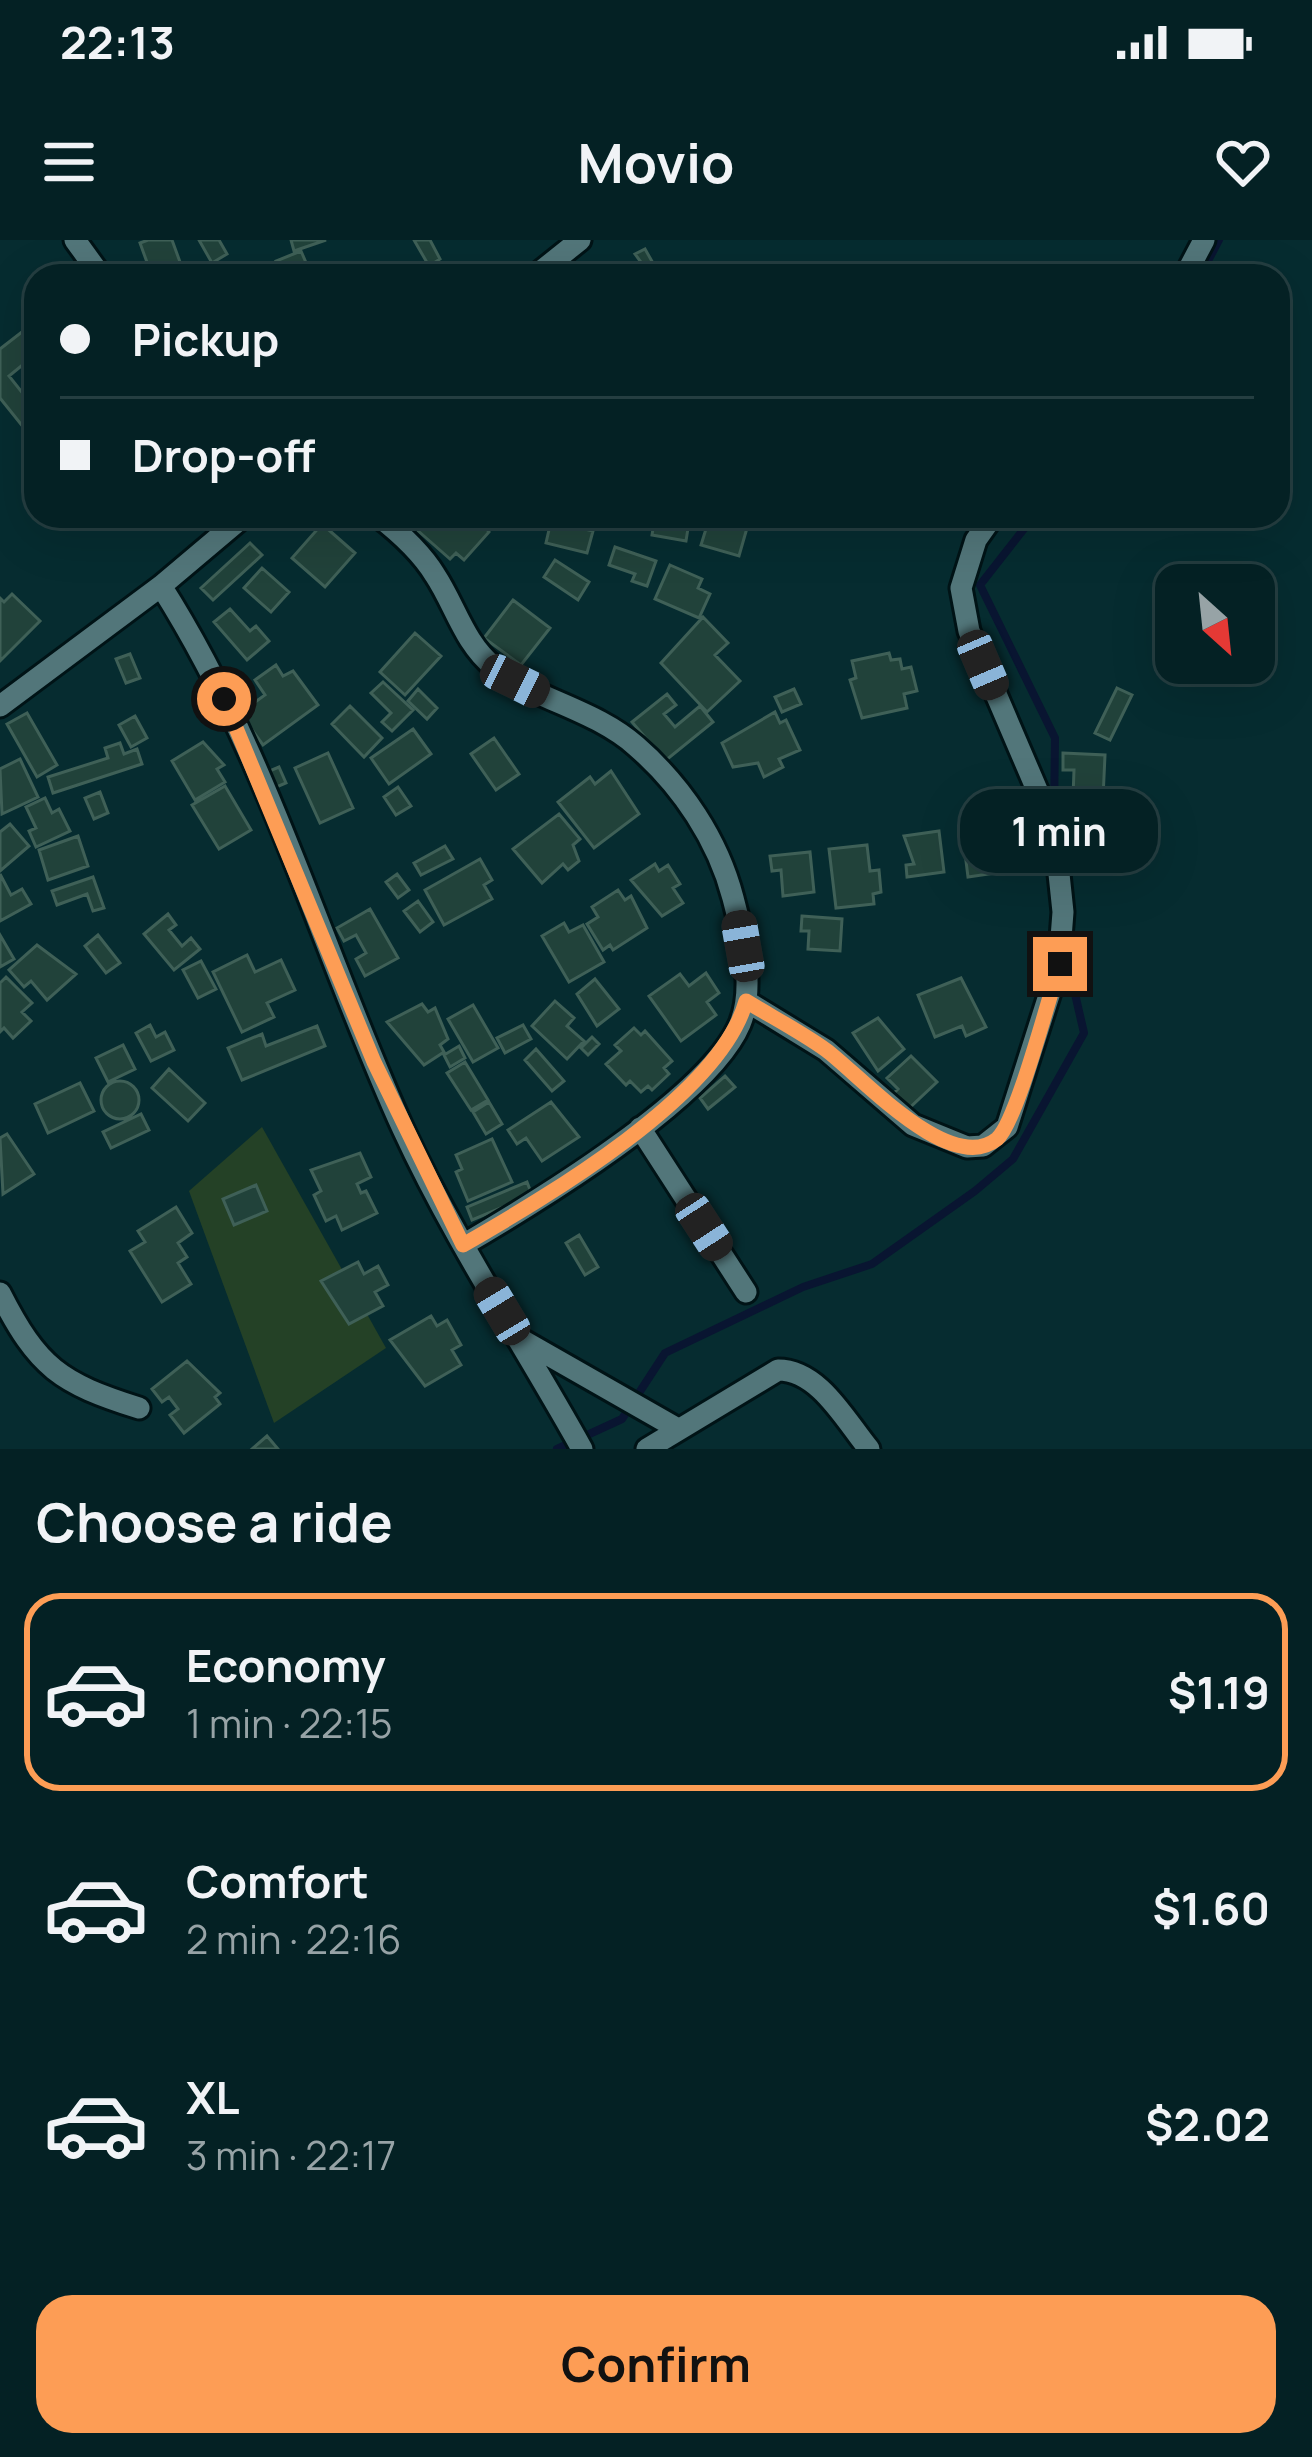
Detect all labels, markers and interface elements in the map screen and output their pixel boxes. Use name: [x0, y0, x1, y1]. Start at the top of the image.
text: 22:13: [60, 11, 175, 73]
text: Movio: [578, 125, 734, 199]
icon: menu: [36, 129, 102, 195]
icon: heart: [1210, 129, 1276, 195]
text: Pickup: [132, 308, 279, 370]
text: Drop-off: [132, 424, 315, 486]
north arrow: [1155, 564, 1275, 684]
map controls: [1155, 564, 1275, 684]
car: [952, 625, 1014, 705]
car: [475, 649, 555, 713]
route start: [197, 672, 251, 726]
callout: 1 min: [961, 790, 1159, 874]
text: 1 min: [1011, 804, 1107, 858]
car: [719, 907, 767, 985]
route end: [1033, 937, 1087, 991]
car: [669, 1187, 739, 1267]
car: [468, 1271, 536, 1351]
text: Choose a ride: [36, 1484, 393, 1558]
text: Economy: [186, 1634, 386, 1696]
icon: car: [42, 1638, 150, 1746]
text: $1.19: [1168, 1661, 1270, 1723]
text: 1 min · 22:15: [186, 1696, 393, 1750]
text: Comfort: [186, 1850, 369, 1912]
icon: car: [42, 1854, 150, 1962]
text: $1.60: [1153, 1877, 1270, 1939]
text: 2 min · 22:16: [186, 1912, 401, 1966]
text: XL: [186, 2066, 240, 2128]
icon: car: [42, 2070, 150, 2178]
text: $2.02: [1145, 2093, 1270, 2155]
text: 3 min · 22:17: [186, 2128, 396, 2182]
button: Confirm: [36, 2295, 1276, 2433]

